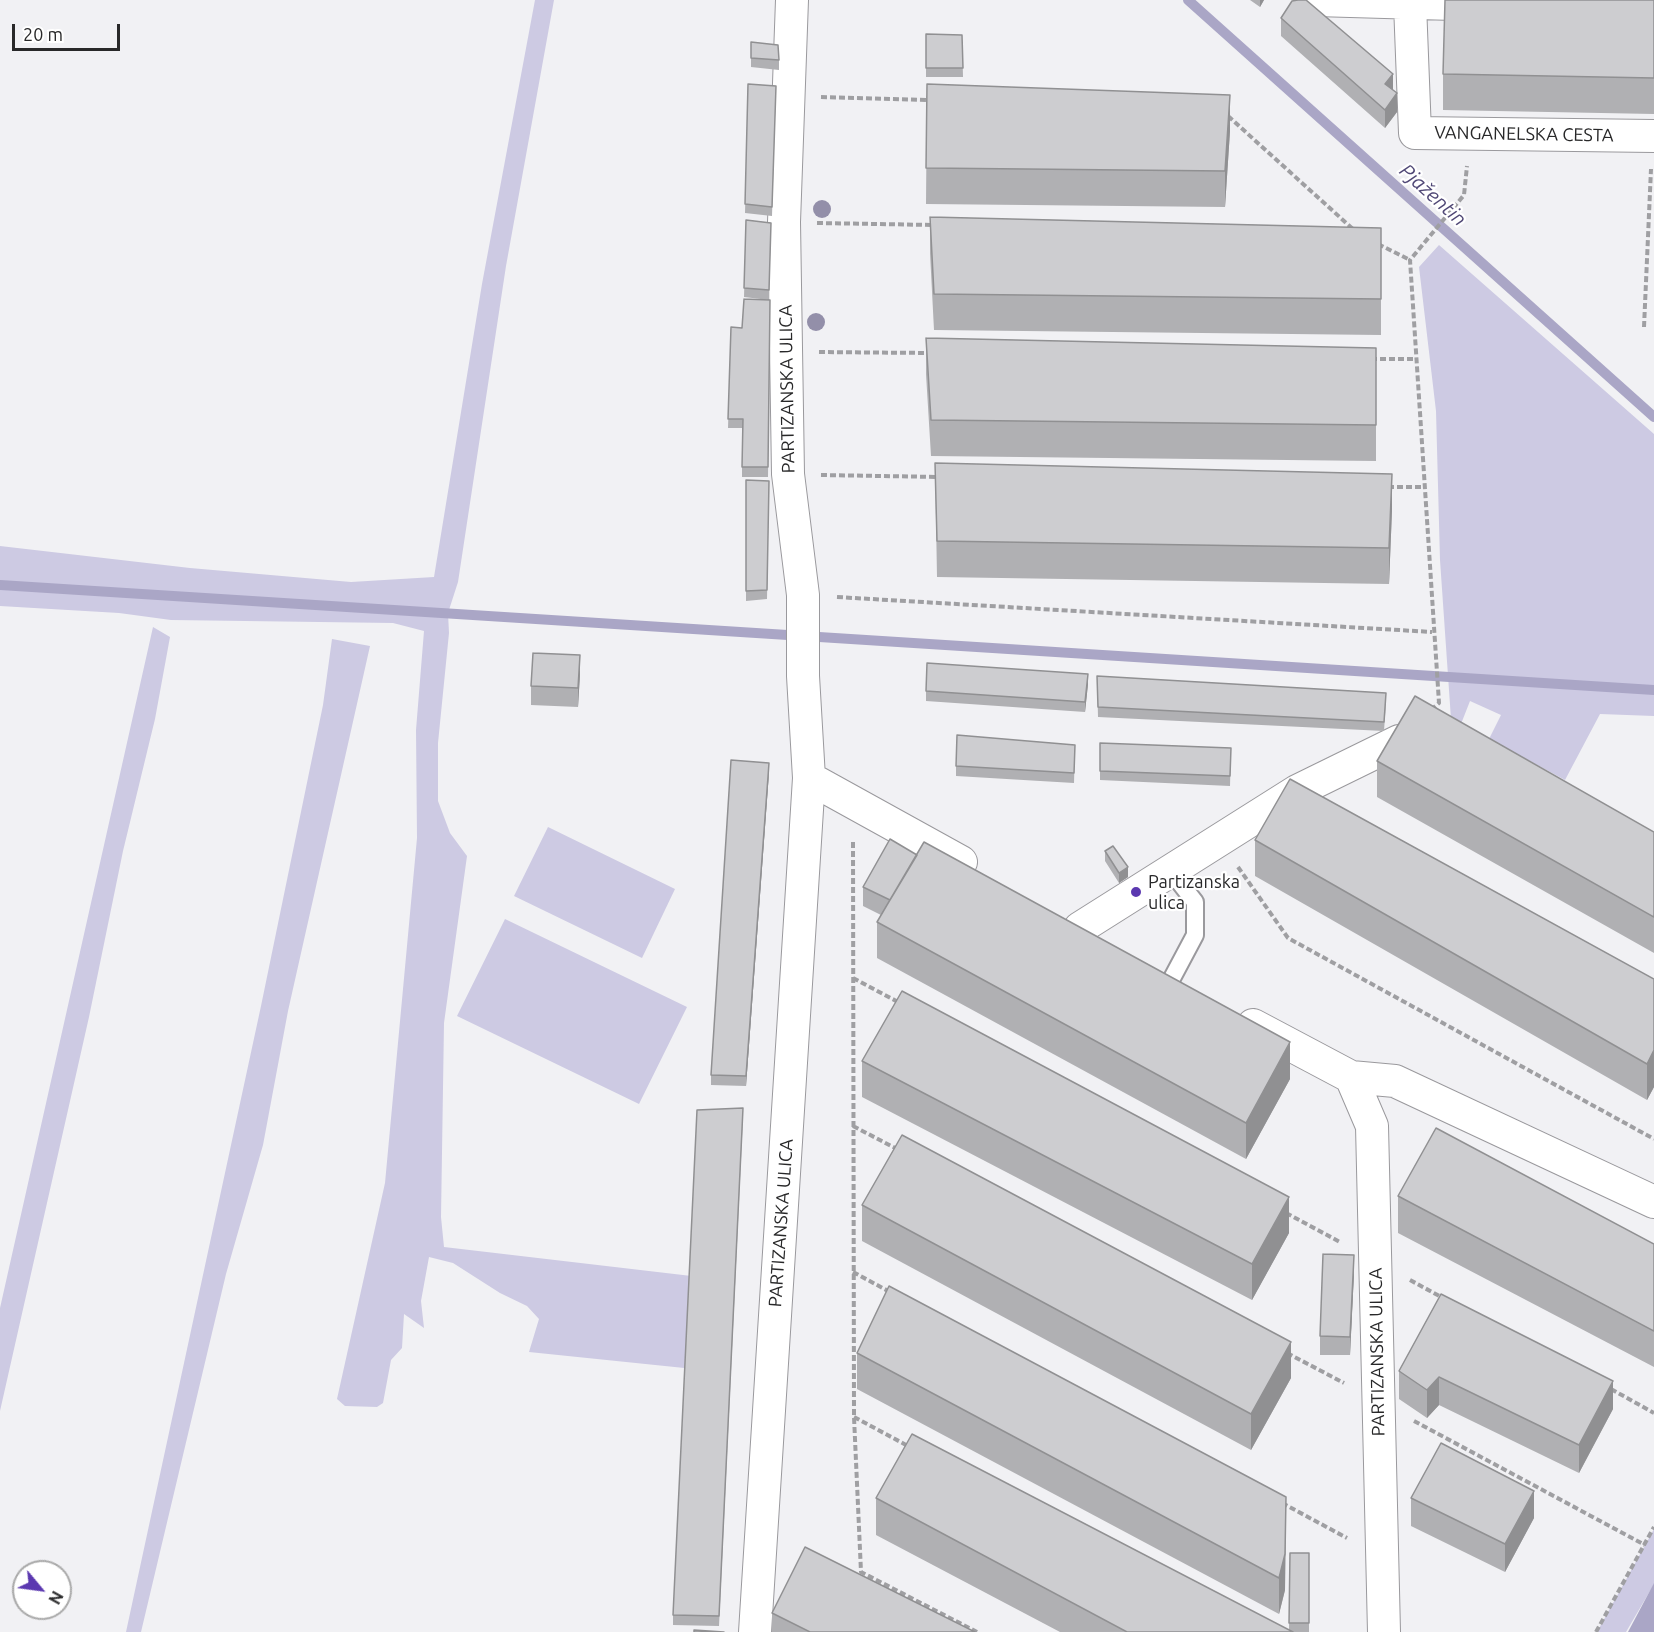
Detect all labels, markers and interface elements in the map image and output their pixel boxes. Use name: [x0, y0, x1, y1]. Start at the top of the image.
scale bar: [15, 12, 123, 50]
text: 20 m: [23, 24, 63, 44]
street label: VANGANELSKA CESTA: [1434, 122, 1614, 146]
water label: Pjažentin: [1395, 159, 1471, 231]
street label: PARTIZANSKA ULICA: [775, 305, 799, 473]
place label: Partizanska ulica: [1148, 871, 1240, 914]
marker: Partizanska ulica: [1129, 885, 1143, 899]
street label: PARTIZANSKA ULICA: [764, 1138, 798, 1308]
street label: PARTIZANSKA ULICA: [1365, 1268, 1389, 1436]
north arrow: [12, 1560, 72, 1620]
text: N: [45, 1588, 67, 1607]

